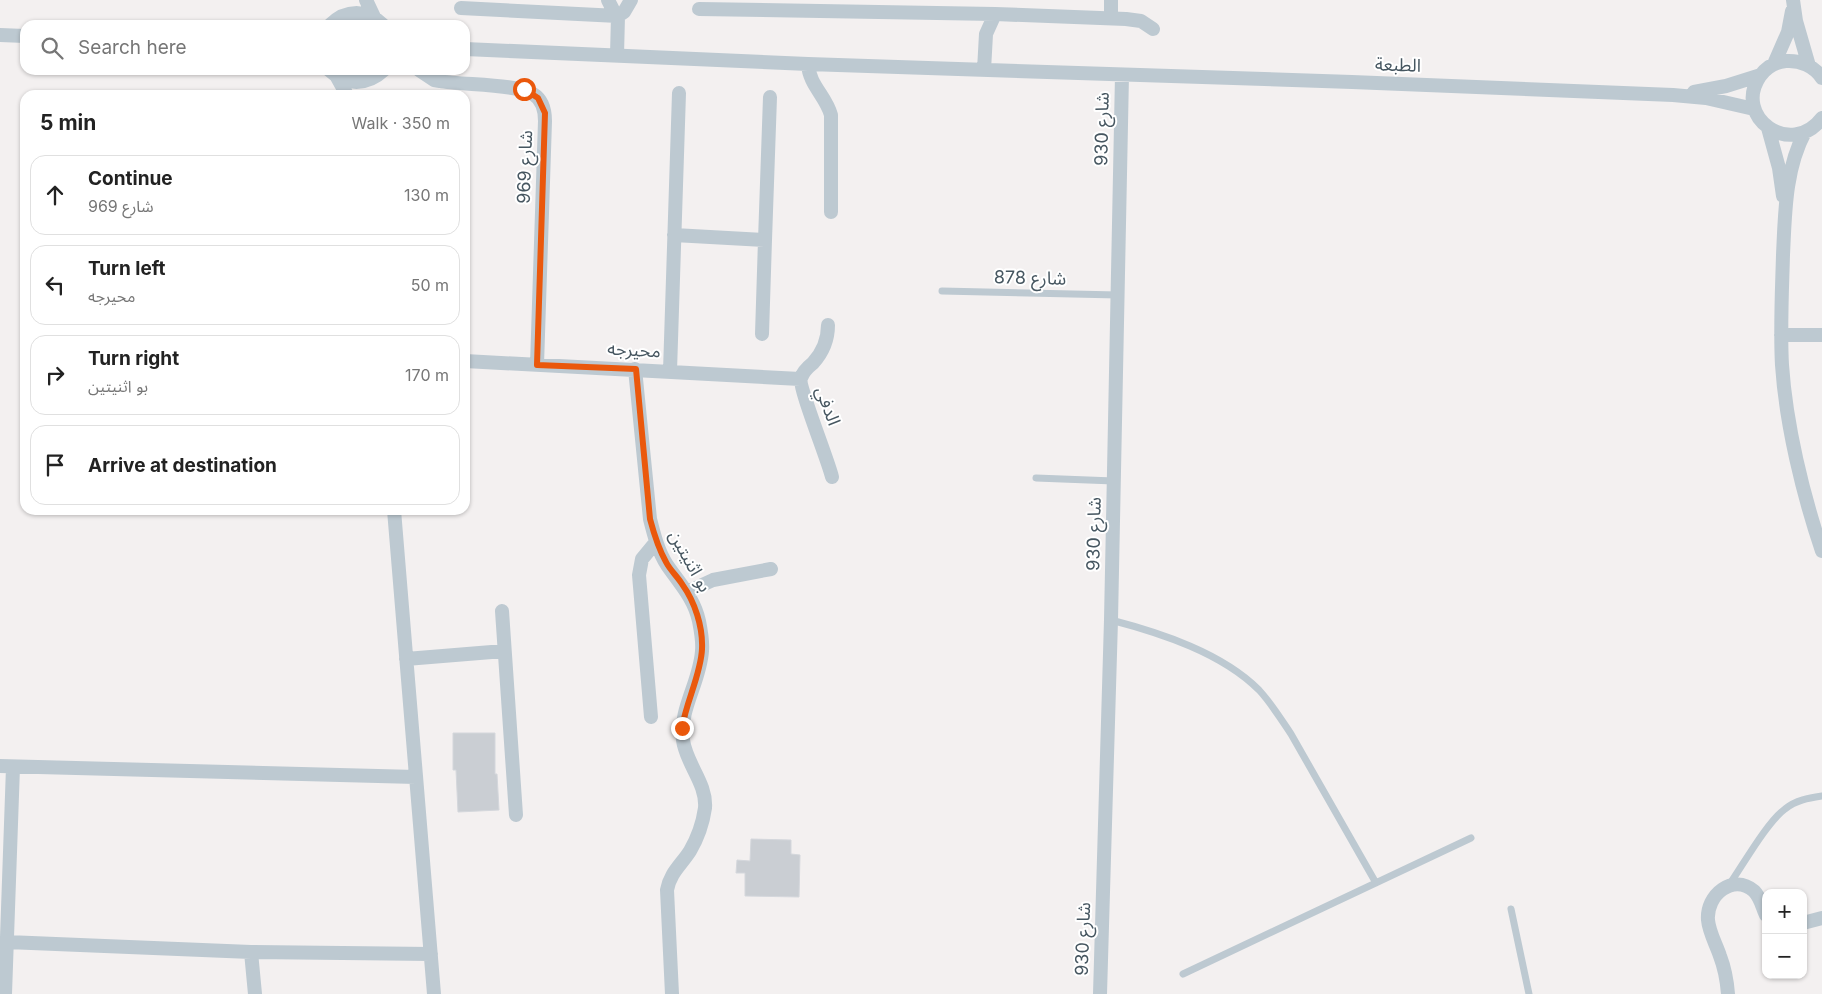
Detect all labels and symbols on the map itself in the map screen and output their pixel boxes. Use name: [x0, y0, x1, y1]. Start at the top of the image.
street label: الطبعة: [1375, 53, 1421, 76]
route start: [513, 78, 536, 101]
street label: شارع 930: [1090, 92, 1117, 166]
street label: شارع 969: [513, 130, 540, 204]
street label: شارع 878: [994, 266, 1066, 293]
street label: محيرجه: [607, 338, 661, 362]
street label: الدفي: [809, 384, 845, 429]
street label: شارع 930: [1082, 497, 1109, 571]
street label: بو اثنيتين: [664, 526, 716, 596]
route end: [671, 717, 694, 740]
street label: شارع 930: [1071, 902, 1098, 976]

